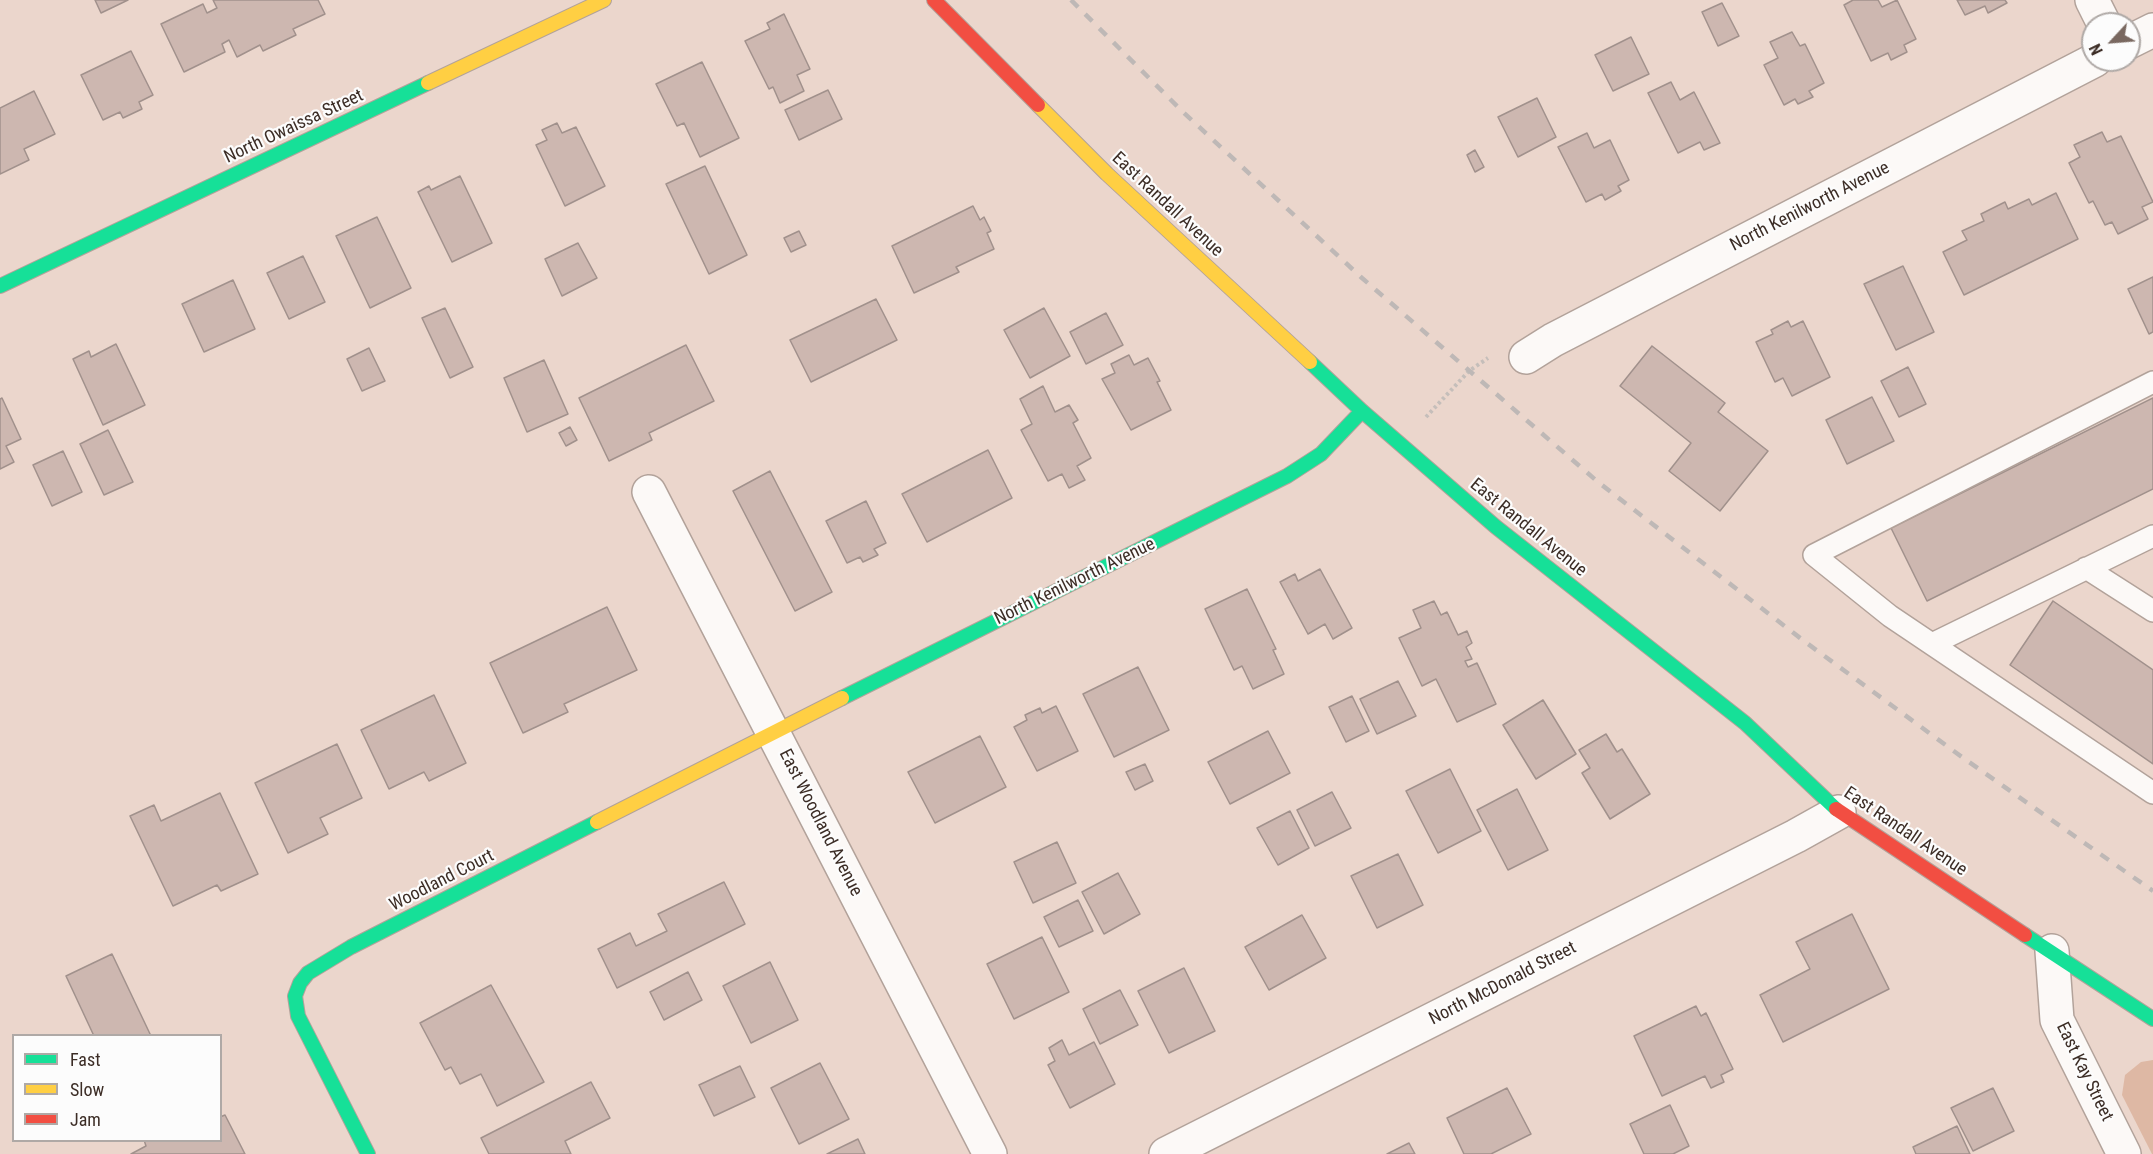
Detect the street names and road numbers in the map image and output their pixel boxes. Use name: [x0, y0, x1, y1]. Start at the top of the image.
street label: North Owaissa Street: [221, 85, 367, 169]
street label: East Randall Avenue: [1107, 148, 1227, 262]
street label: North Kenilworth Avenue: [1727, 157, 1893, 257]
street label: East Randall Avenue: [1465, 474, 1591, 582]
street label: North Kenilworth Avenue: [991, 534, 1159, 630]
street label: East Woodland Avenue: [774, 746, 866, 900]
street label: East Randall Avenue: [1839, 783, 1971, 881]
street label: Woodland Court: [386, 845, 498, 917]
street label: North McDonald Street: [1426, 938, 1580, 1030]
street label: East Kay Street: [2051, 1019, 2117, 1125]

